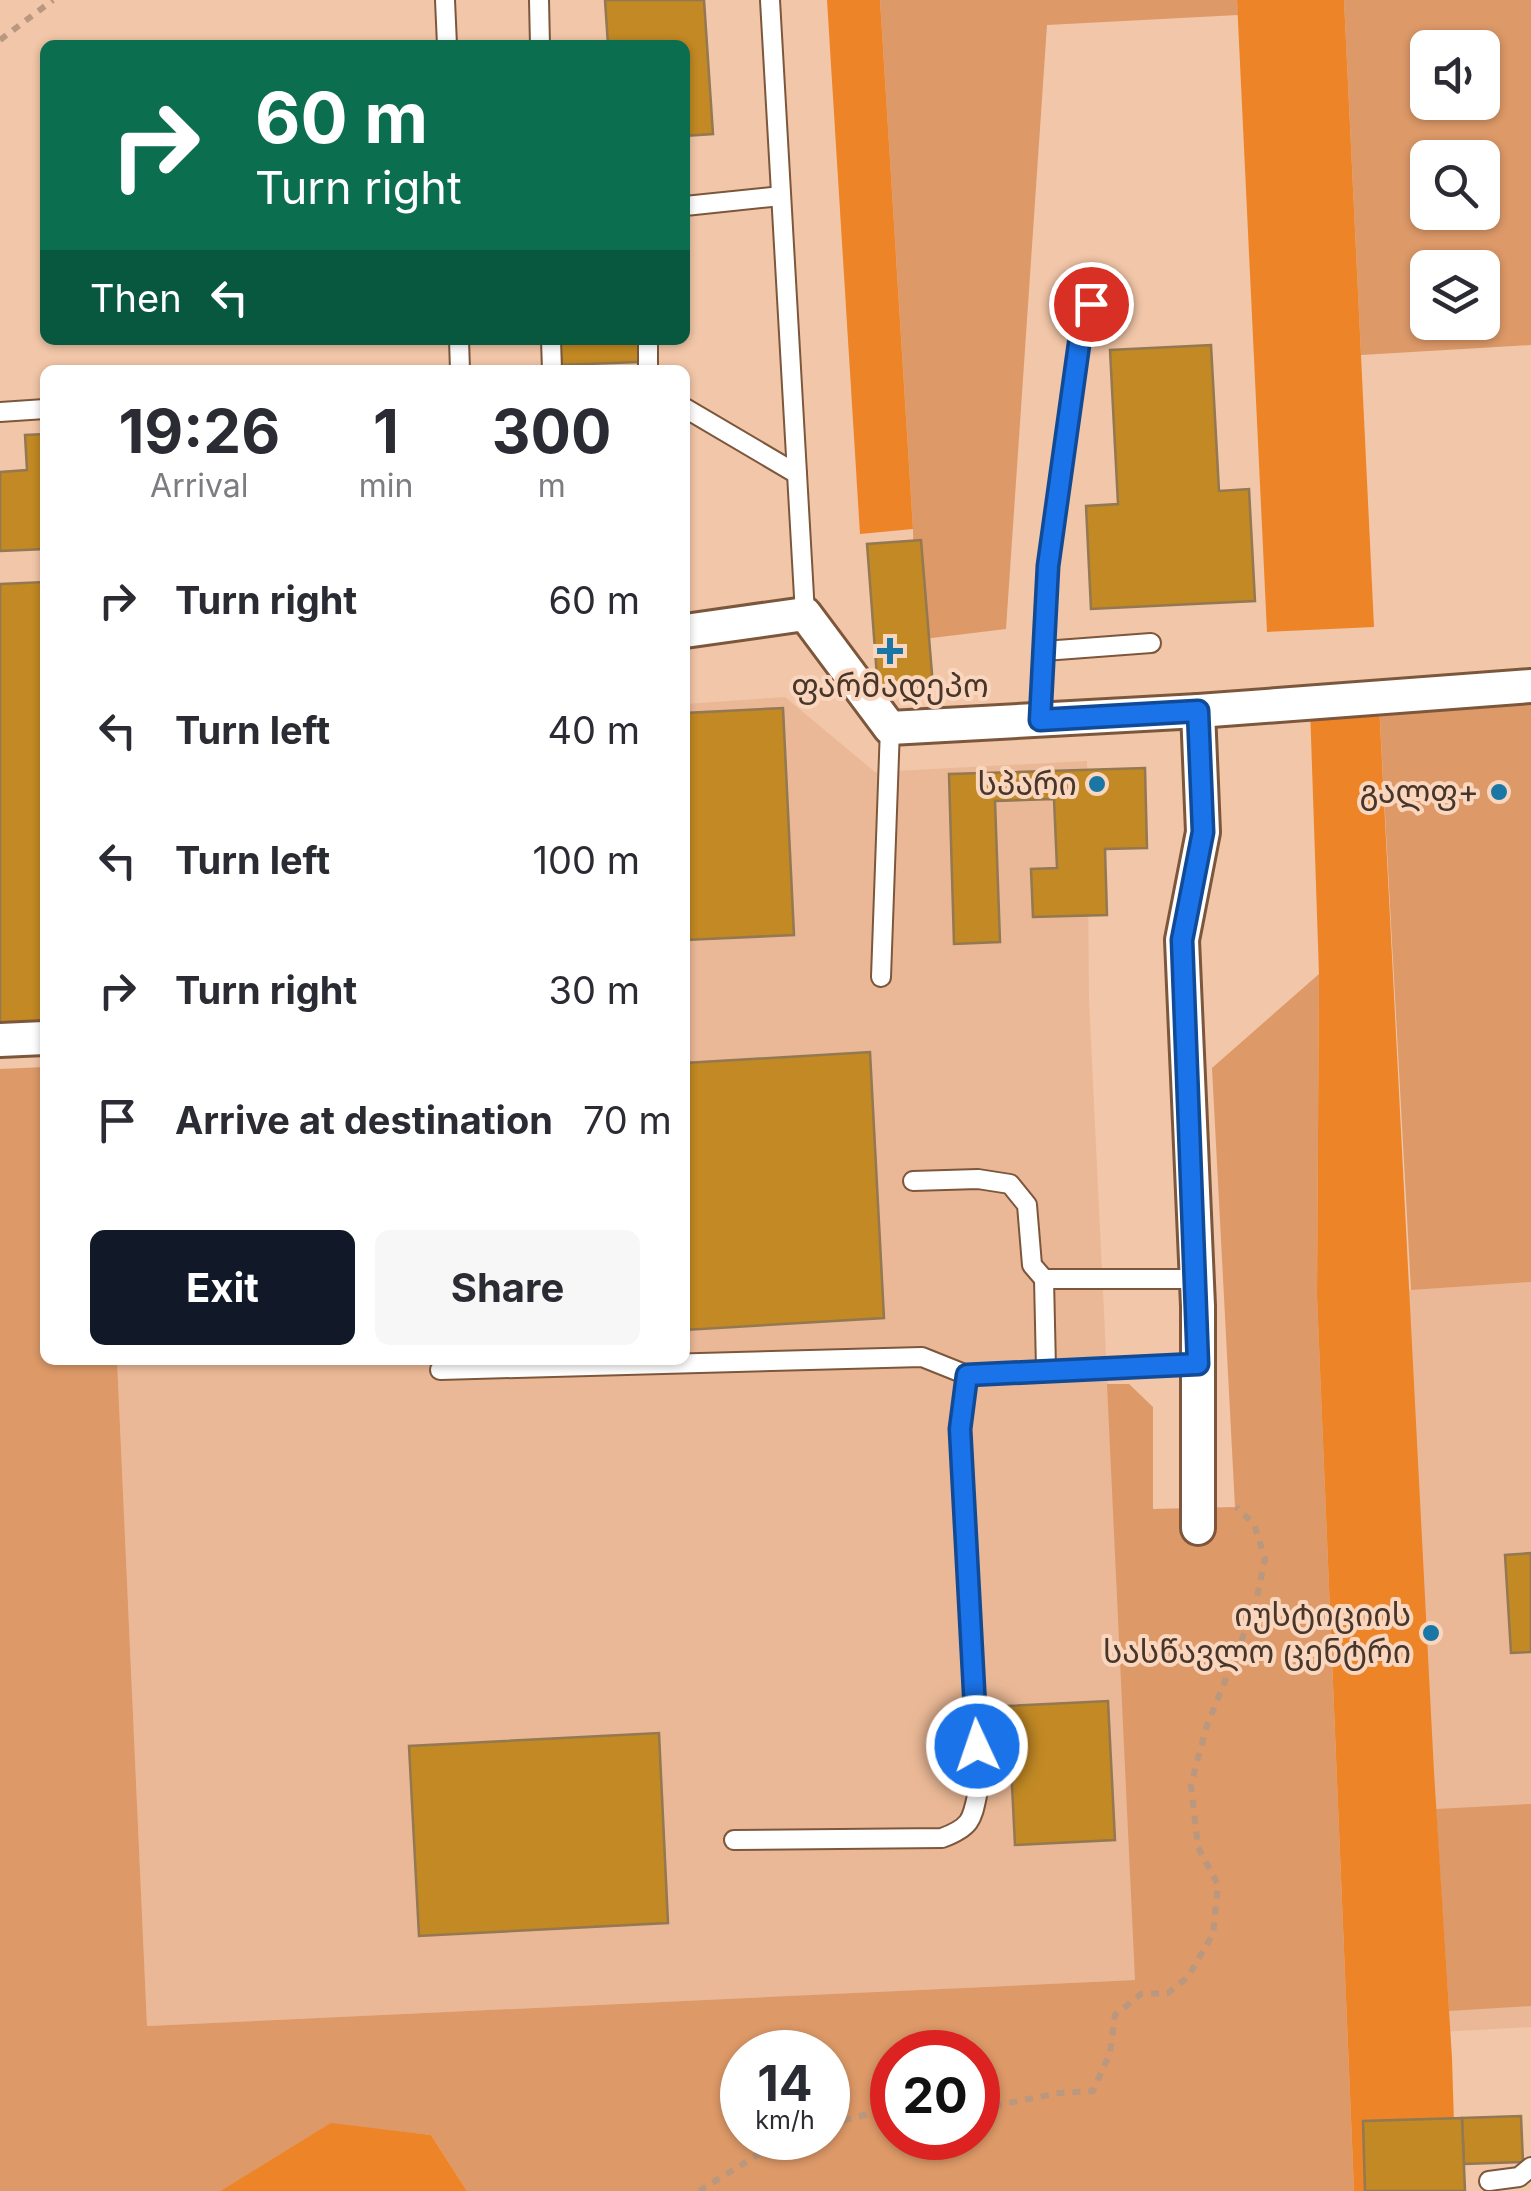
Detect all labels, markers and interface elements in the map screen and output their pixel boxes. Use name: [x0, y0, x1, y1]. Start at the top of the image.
map controls: [1410, 30, 1500, 340]
button: sound: [1410, 30, 1500, 120]
text: 60 m: [255, 75, 428, 160]
icon: right: [90, 80, 220, 210]
button: search: [1410, 140, 1500, 230]
text: Turn right: [255, 160, 462, 215]
button: layers: [1410, 250, 1500, 340]
pin: [1049, 262, 1134, 347]
icon: left: [202, 270, 257, 325]
text: Then: [90, 275, 182, 321]
icon: arrive: [1064, 277, 1119, 332]
text: 19:26: [119, 395, 280, 467]
text: 1: [373, 395, 399, 467]
text: 300: [492, 395, 611, 467]
text: Arrival: [150, 466, 249, 505]
text: min: [359, 466, 413, 505]
text: m: [538, 466, 566, 505]
icon: right: [90, 573, 145, 628]
text: Turn right: [175, 577, 357, 623]
text: 60 m: [548, 577, 640, 623]
marker: ფარმადეპო: [879, 640, 901, 662]
place label: ფარმადეპო: [791, 666, 989, 706]
icon: left: [90, 703, 145, 758]
text: Turn left: [175, 707, 330, 753]
text: 40 m: [548, 707, 640, 753]
place label: სპარი: [978, 764, 1077, 803]
place label: გალფ+: [1359, 772, 1479, 812]
marker: სპარი: [1086, 773, 1108, 795]
marker: გალფ+: [1488, 781, 1510, 803]
icon: left: [90, 833, 145, 888]
text: Turn left: [175, 837, 330, 883]
text: 100 m: [533, 837, 640, 883]
icon: right: [90, 963, 145, 1018]
text: Turn right: [175, 967, 357, 1013]
text: 30 m: [549, 967, 640, 1013]
icon: arrive: [90, 1093, 145, 1148]
text: Arrive at destination: [175, 1097, 553, 1143]
text: 70 m: [583, 1097, 672, 1143]
button: Exit: [90, 1230, 355, 1345]
button: Share: [375, 1230, 640, 1345]
place label: იუსტიციის სასწავლო ცენტრი: [1103, 1595, 1411, 1672]
marker: იუსტიციის სასწავლო ცენტრი: [1420, 1622, 1442, 1644]
position arrow: [925, 1694, 1029, 1798]
speed limit sign: 20: [870, 2030, 1000, 2160]
text: 14: [757, 2053, 813, 2113]
text: km/h: [755, 2105, 815, 2135]

